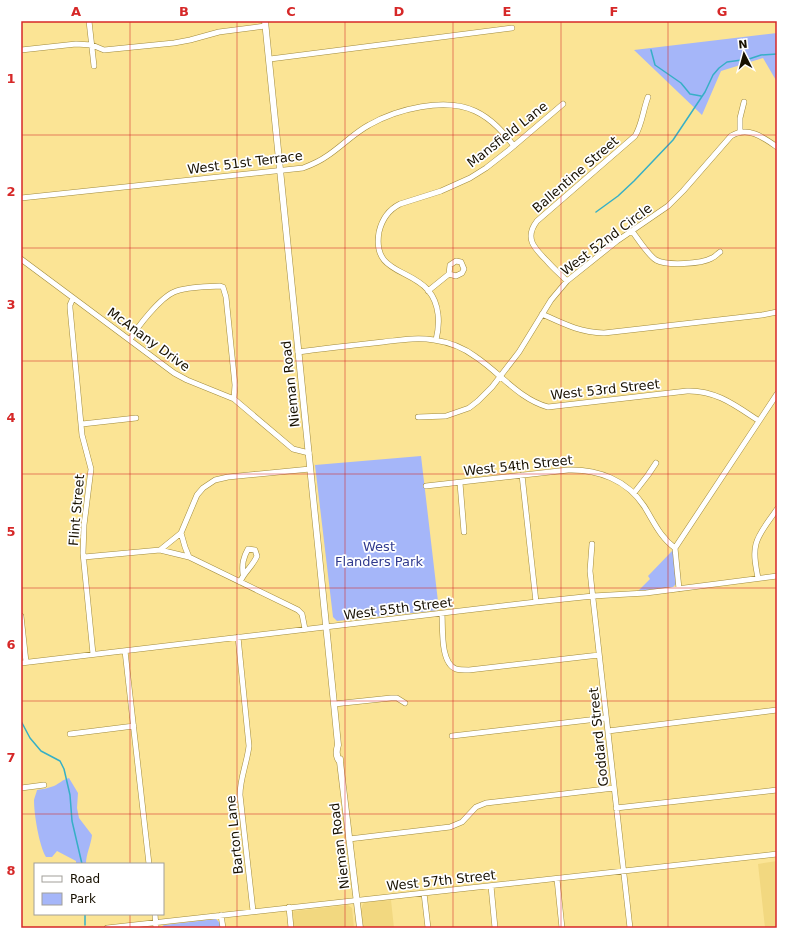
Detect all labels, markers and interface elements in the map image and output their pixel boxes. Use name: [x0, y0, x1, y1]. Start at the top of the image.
text: A: [71, 4, 81, 19]
text: B: [179, 4, 189, 19]
text: C: [286, 4, 296, 19]
text: D: [394, 4, 405, 19]
text: E: [503, 4, 511, 19]
text: F: [610, 4, 618, 19]
text: G: [717, 4, 727, 19]
north arrow: [724, 34, 764, 74]
text: N: [738, 38, 748, 51]
text: 1: [6, 71, 16, 86]
street label: Mansfield Lane: [464, 98, 550, 170]
street label: Ballentine Street: [529, 133, 621, 216]
street label: West 51st Terrace: [187, 148, 304, 177]
text: 2: [6, 184, 16, 199]
street label: West 52nd Circle: [558, 200, 655, 278]
text: 3: [6, 297, 16, 312]
street label: McAnany Drive: [105, 304, 193, 374]
street label: Nieman Road: [278, 340, 303, 428]
street label: West 53rd Street: [550, 376, 660, 403]
text: 4: [6, 410, 16, 425]
street label: West 54th Street: [463, 452, 573, 479]
street label: Flint Street: [66, 474, 87, 546]
text: 5: [6, 524, 16, 539]
park label: West Flanders Park: [335, 539, 423, 569]
street label: West 55th Street: [343, 594, 453, 623]
text: 6: [6, 637, 16, 652]
street label: Goddard Street: [586, 687, 611, 787]
text: 7: [6, 750, 16, 765]
street label: Barton Lane: [223, 795, 246, 875]
street label: Nieman Road: [327, 802, 352, 890]
text: 8: [6, 863, 16, 878]
legend: [34, 863, 164, 915]
street label: West 57th Street: [386, 867, 496, 894]
text: Road: [70, 872, 100, 886]
text: Park: [70, 892, 96, 906]

